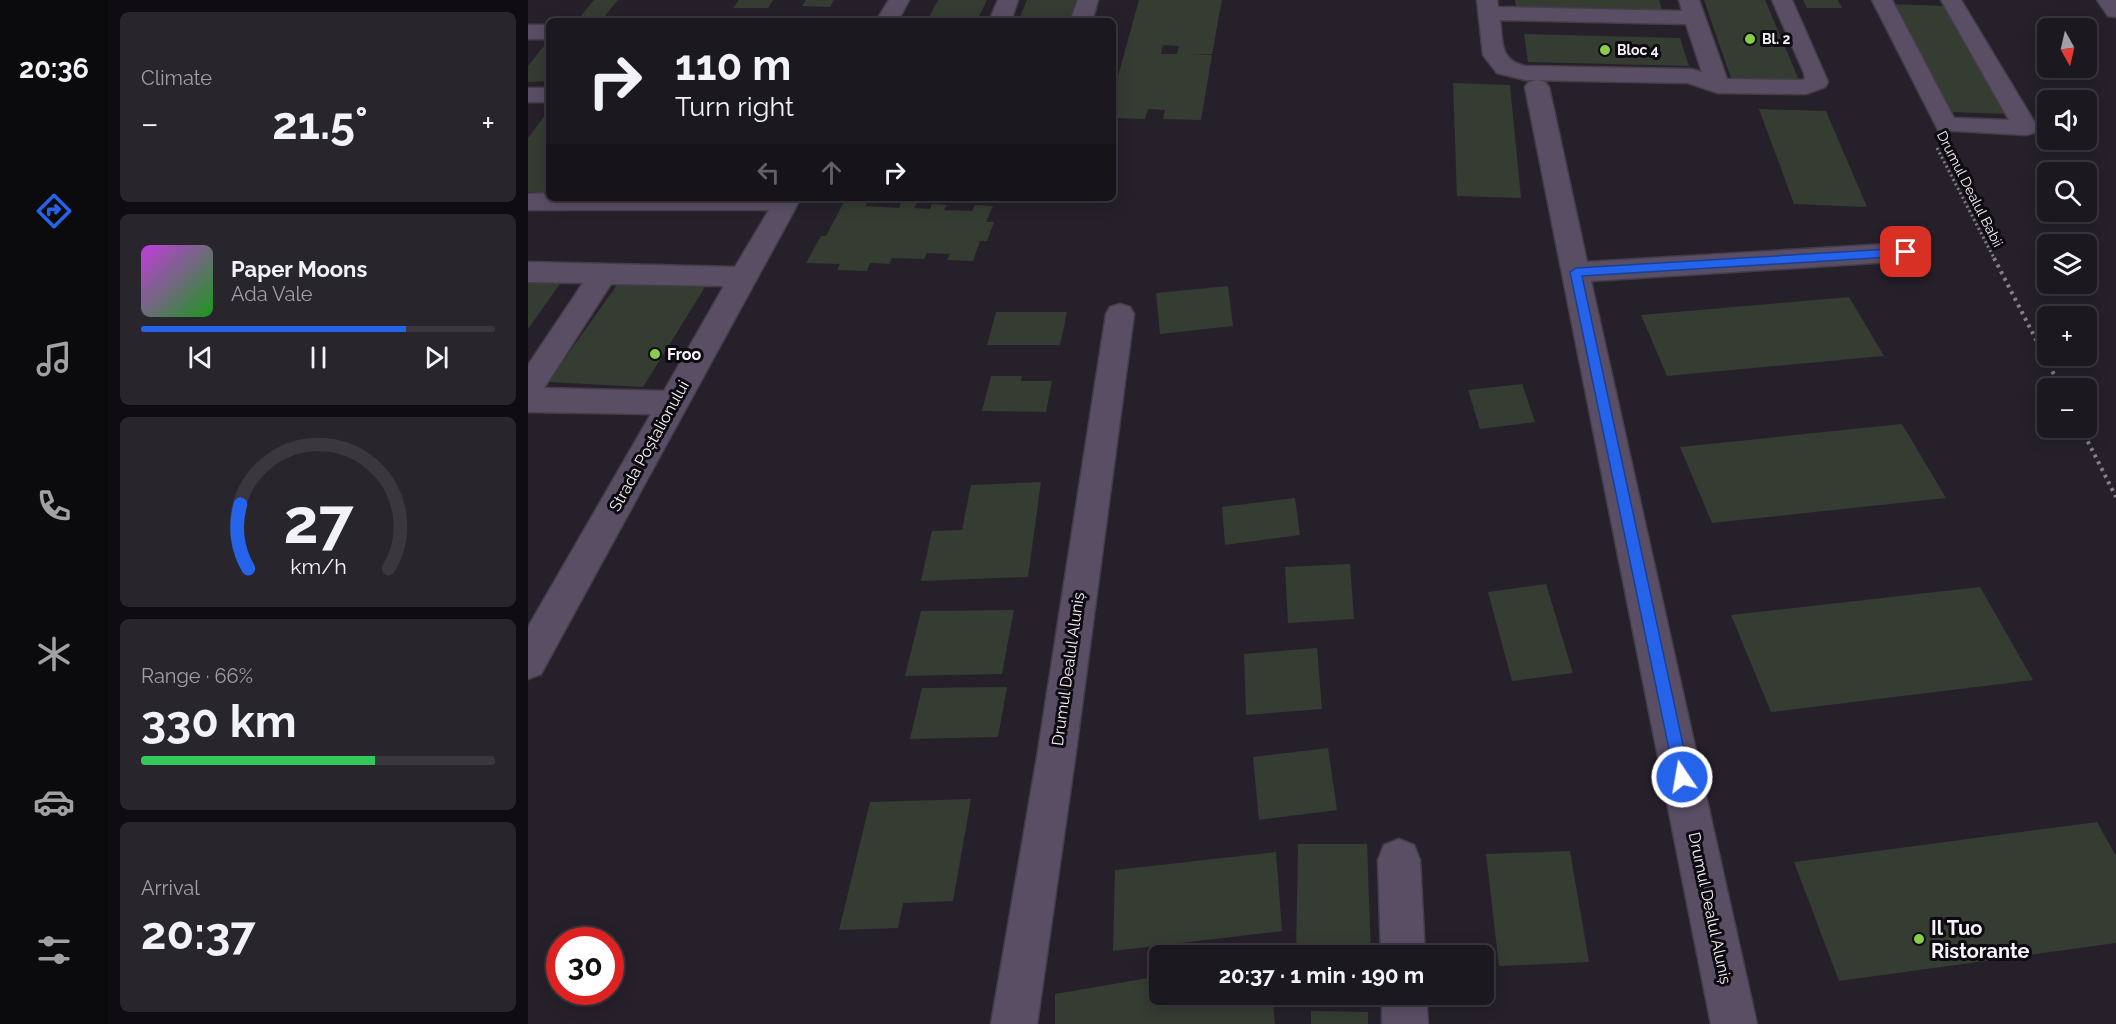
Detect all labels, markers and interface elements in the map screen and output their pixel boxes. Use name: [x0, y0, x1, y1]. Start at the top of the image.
north arrow: [2037, 18, 2097, 78]
map controls: [2037, 18, 2097, 438]
place label: Bl. 2: [1762, 31, 1790, 47]
marker: Bl. 2: [1743, 32, 1757, 46]
text: 110 m: [675, 41, 791, 90]
icon: right: [576, 42, 654, 120]
place label: Bloc 4: [1617, 42, 1659, 58]
marker: Bloc 4: [1598, 43, 1612, 57]
text: 20:36: [19, 53, 89, 84]
text: Climate: [141, 66, 212, 90]
button: sound: [2037, 90, 2097, 150]
text: Turn right: [675, 91, 794, 122]
text: 21.5°: [272, 97, 368, 150]
text: −: [141, 104, 159, 143]
text: +: [481, 104, 495, 143]
street label: Drumul Dealul Babii: [1934, 128, 2006, 250]
icon: left: [752, 156, 785, 189]
icon: ahead: [815, 156, 848, 189]
icon: right: [878, 156, 911, 189]
button: search: [2037, 162, 2097, 222]
icon: directions: [33, 190, 75, 232]
pin: [1880, 226, 1931, 277]
button: layers: [2037, 234, 2097, 294]
icon: arrive: [1889, 235, 1922, 268]
text: Paper Moons: [231, 256, 367, 282]
text: Ada Vale: [231, 282, 313, 306]
button: +: [2037, 306, 2097, 366]
icon: music: [33, 338, 75, 380]
icon: previous: [184, 341, 217, 374]
icon: pause: [302, 341, 335, 374]
icon: next: [420, 341, 453, 374]
place label: Froo: [667, 345, 702, 364]
marker: Froo: [648, 347, 662, 361]
street label: Strada Poștalionului: [605, 377, 693, 515]
button: −: [2037, 378, 2097, 438]
text: 27: [283, 484, 354, 558]
icon: phone: [33, 485, 75, 527]
text: km/h: [290, 554, 346, 579]
street label: Drumul Dealul Aluniș: [1048, 591, 1088, 747]
icon: climate: [33, 633, 75, 675]
text: Range · 66%: [141, 664, 253, 688]
text: 330 km: [141, 695, 297, 748]
position arrow: [1650, 745, 1714, 809]
icon: car: [33, 781, 75, 823]
street label: Drumul Dealul Aluniș: [1685, 830, 1735, 986]
text: Arrival: [141, 876, 200, 900]
text: 20:37: [141, 907, 255, 960]
place label: Il Tuo Ristorante: [1931, 916, 2030, 963]
speed limit sign: 30: [546, 927, 624, 1005]
icon: filters: [33, 929, 75, 971]
marker: Il Tuo Ristorante: [1912, 932, 1926, 946]
text: 20:37 · 1 min · 190 m: [1219, 962, 1424, 988]

